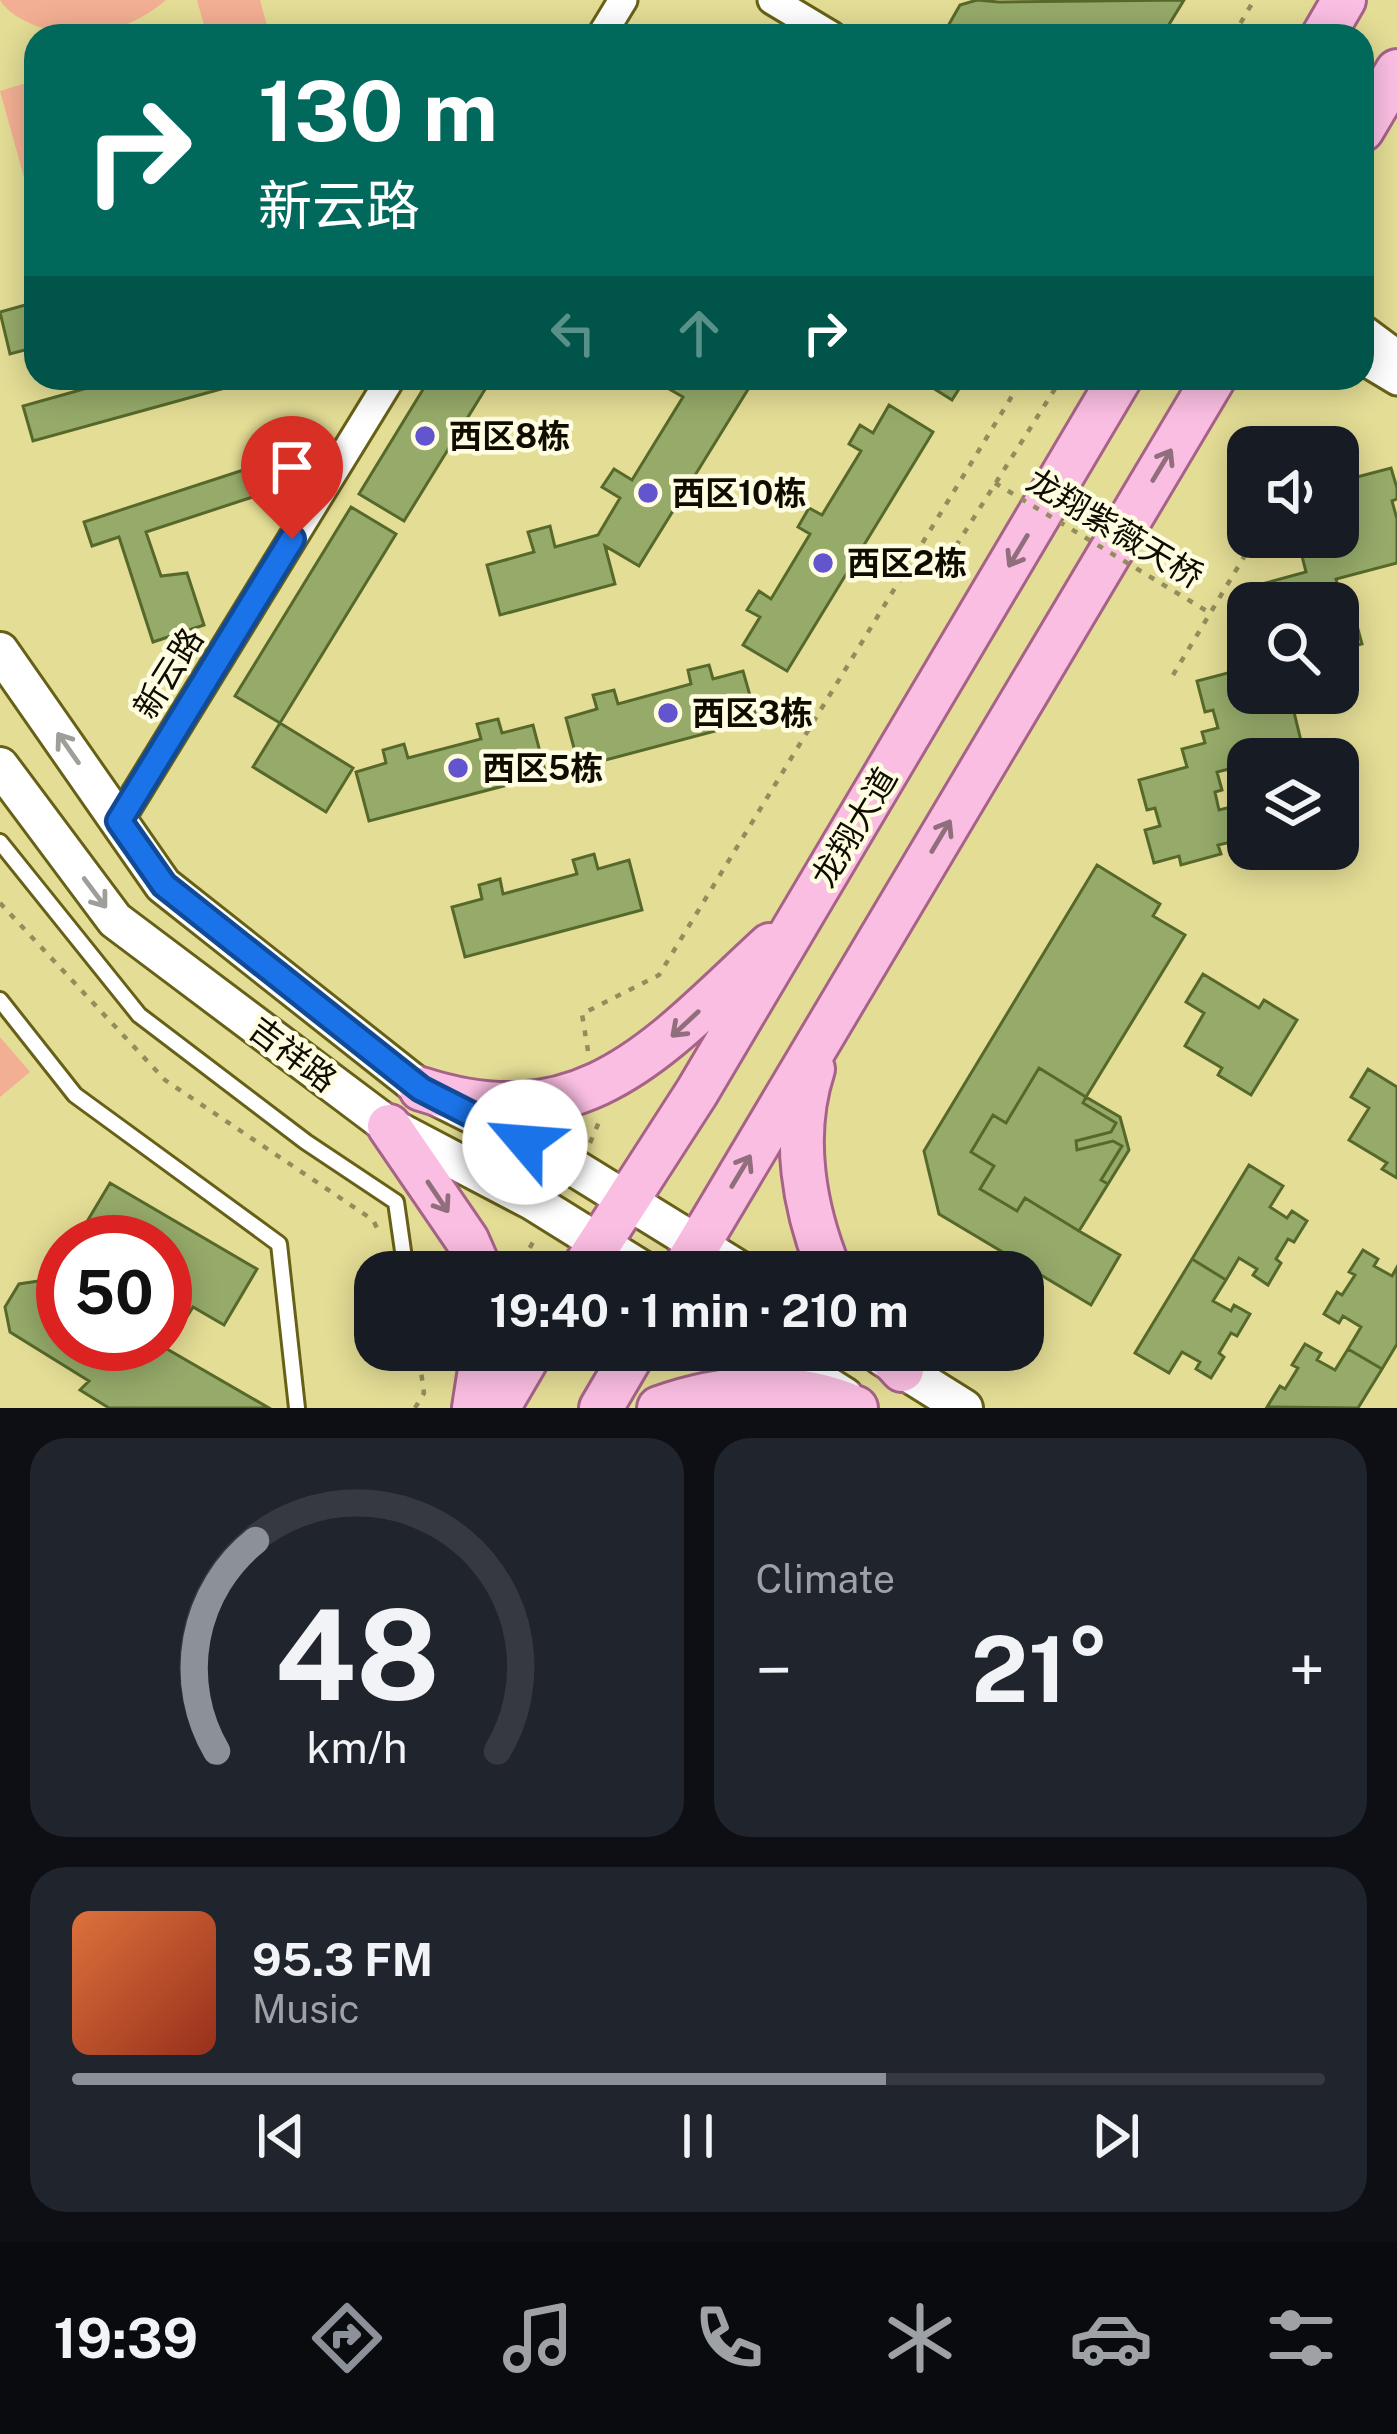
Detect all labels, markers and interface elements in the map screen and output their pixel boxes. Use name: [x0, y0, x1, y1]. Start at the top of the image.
text: 130 m: [258, 61, 498, 160]
icon: right: [60, 72, 216, 228]
text: 新云路: [258, 174, 420, 237]
icon: left: [540, 300, 606, 366]
icon: ahead: [666, 300, 732, 366]
icon: right: [792, 300, 858, 366]
pin: [241, 416, 343, 539]
place label: 西区8栋: [449, 417, 570, 455]
marker: 西区8栋: [412, 423, 438, 449]
map controls: [1227, 426, 1359, 870]
button: sound: [1227, 426, 1359, 558]
icon: arrive: [259, 434, 325, 500]
one-way arrow: [1150, 449, 1174, 483]
street label: 龙翔紫薇天桥: [1020, 461, 1210, 595]
place label: 西区10栋: [672, 474, 806, 512]
marker: 西区10栋: [635, 480, 661, 506]
one-way arrow: [1005, 533, 1029, 568]
place label: 西区2栋: [847, 544, 967, 582]
marker: 西区2栋: [810, 550, 836, 576]
button: search: [1227, 582, 1359, 714]
street label: 新云路: [126, 621, 210, 725]
place label: 西区3栋: [692, 694, 813, 732]
marker: 西区3栋: [655, 700, 681, 726]
one-way arrow: [56, 732, 81, 766]
button: layers: [1227, 738, 1359, 870]
place label: 西区5栋: [482, 749, 603, 787]
marker: 西区5栋: [445, 755, 471, 781]
street label: 龙翔大道: [804, 761, 904, 893]
one-way arrow: [929, 820, 953, 854]
one-way arrow: [82, 876, 108, 909]
street label: 吉祥路: [242, 1009, 344, 1099]
one-way arrow: [670, 1009, 700, 1037]
position arrow: [462, 1079, 588, 1205]
one-way arrow: [730, 1154, 754, 1189]
one-way arrow: [425, 1180, 450, 1214]
speed limit sign: 50: [36, 1215, 192, 1371]
text: 19:40 · 1 min · 210 m: [490, 1284, 908, 1337]
text: Climate: [756, 1556, 895, 1602]
text: 48: [274, 1581, 440, 1728]
text: 21°: [971, 1616, 1109, 1722]
text: −: [756, 1631, 792, 1709]
text: +: [1288, 1631, 1325, 1709]
text: km/h: [306, 1721, 407, 1772]
text: 95.3 FM: [252, 1933, 433, 1986]
text: Music: [252, 1986, 360, 2032]
icon: previous: [248, 2103, 314, 2169]
icon: pause: [665, 2103, 731, 2169]
icon: next: [1083, 2103, 1149, 2169]
icon: directions: [305, 2296, 389, 2380]
icon: music: [496, 2296, 580, 2380]
icon: phone: [687, 2296, 771, 2380]
icon: climate: [878, 2296, 962, 2380]
icon: car: [1069, 2296, 1153, 2380]
icon: filters: [1259, 2296, 1343, 2380]
text: 19:39: [53, 2307, 198, 2370]

